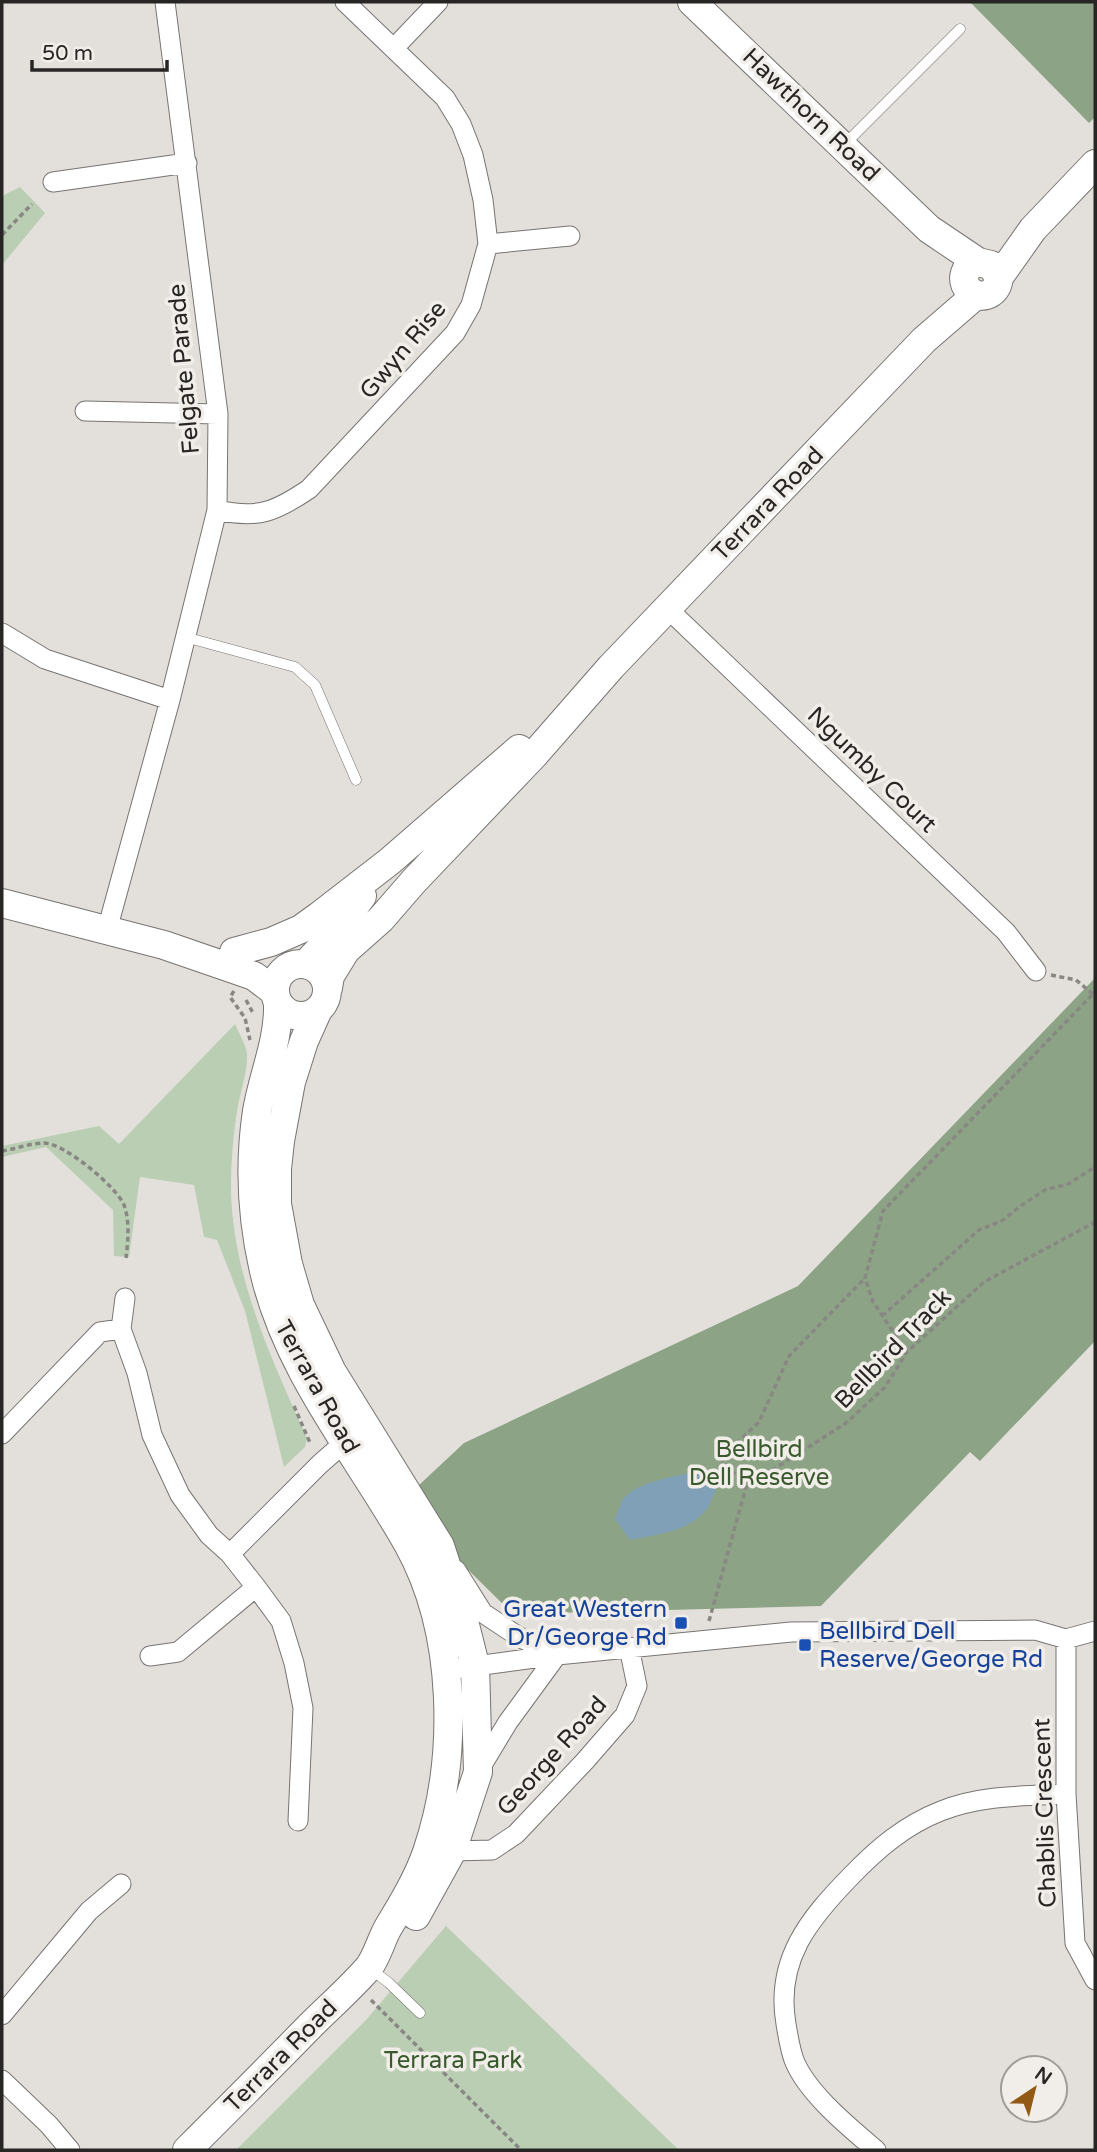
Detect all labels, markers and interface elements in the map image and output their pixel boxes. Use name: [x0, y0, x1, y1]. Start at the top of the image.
scale bar: [32, 28, 166, 72]
text: 50 m: [42, 41, 93, 66]
street label: Hawthorn Road: [736, 42, 886, 188]
street label: Felgate Parade: [162, 283, 206, 455]
street label: Gwyn Rise: [354, 295, 452, 405]
street label: Terrara Road: [706, 441, 830, 567]
street label: Ngumby Court: [801, 701, 943, 839]
street label: Bellbird Track: [829, 1283, 957, 1415]
street label: Terrara Road: [268, 1315, 366, 1459]
park label: Bellbird Dell Reserve: [689, 1435, 829, 1492]
place label: Great Western Dr/George Rd: [503, 1595, 667, 1652]
marker: Great Western Dr/George Rd: [673, 1615, 689, 1631]
place label: Bellbird Dell Reserve/George Rd: [819, 1617, 1043, 1674]
marker: Bellbird Dell Reserve/George Rd: [797, 1637, 813, 1653]
street label: George Road: [491, 1690, 613, 1822]
street label: Chablis Crescent: [1027, 1718, 1063, 1908]
street label: Terrara Road: [218, 1993, 344, 2119]
park label: Terrara Park: [384, 2046, 522, 2075]
north arrow: [999, 2054, 1069, 2124]
text: N: [1031, 2063, 1056, 2089]

